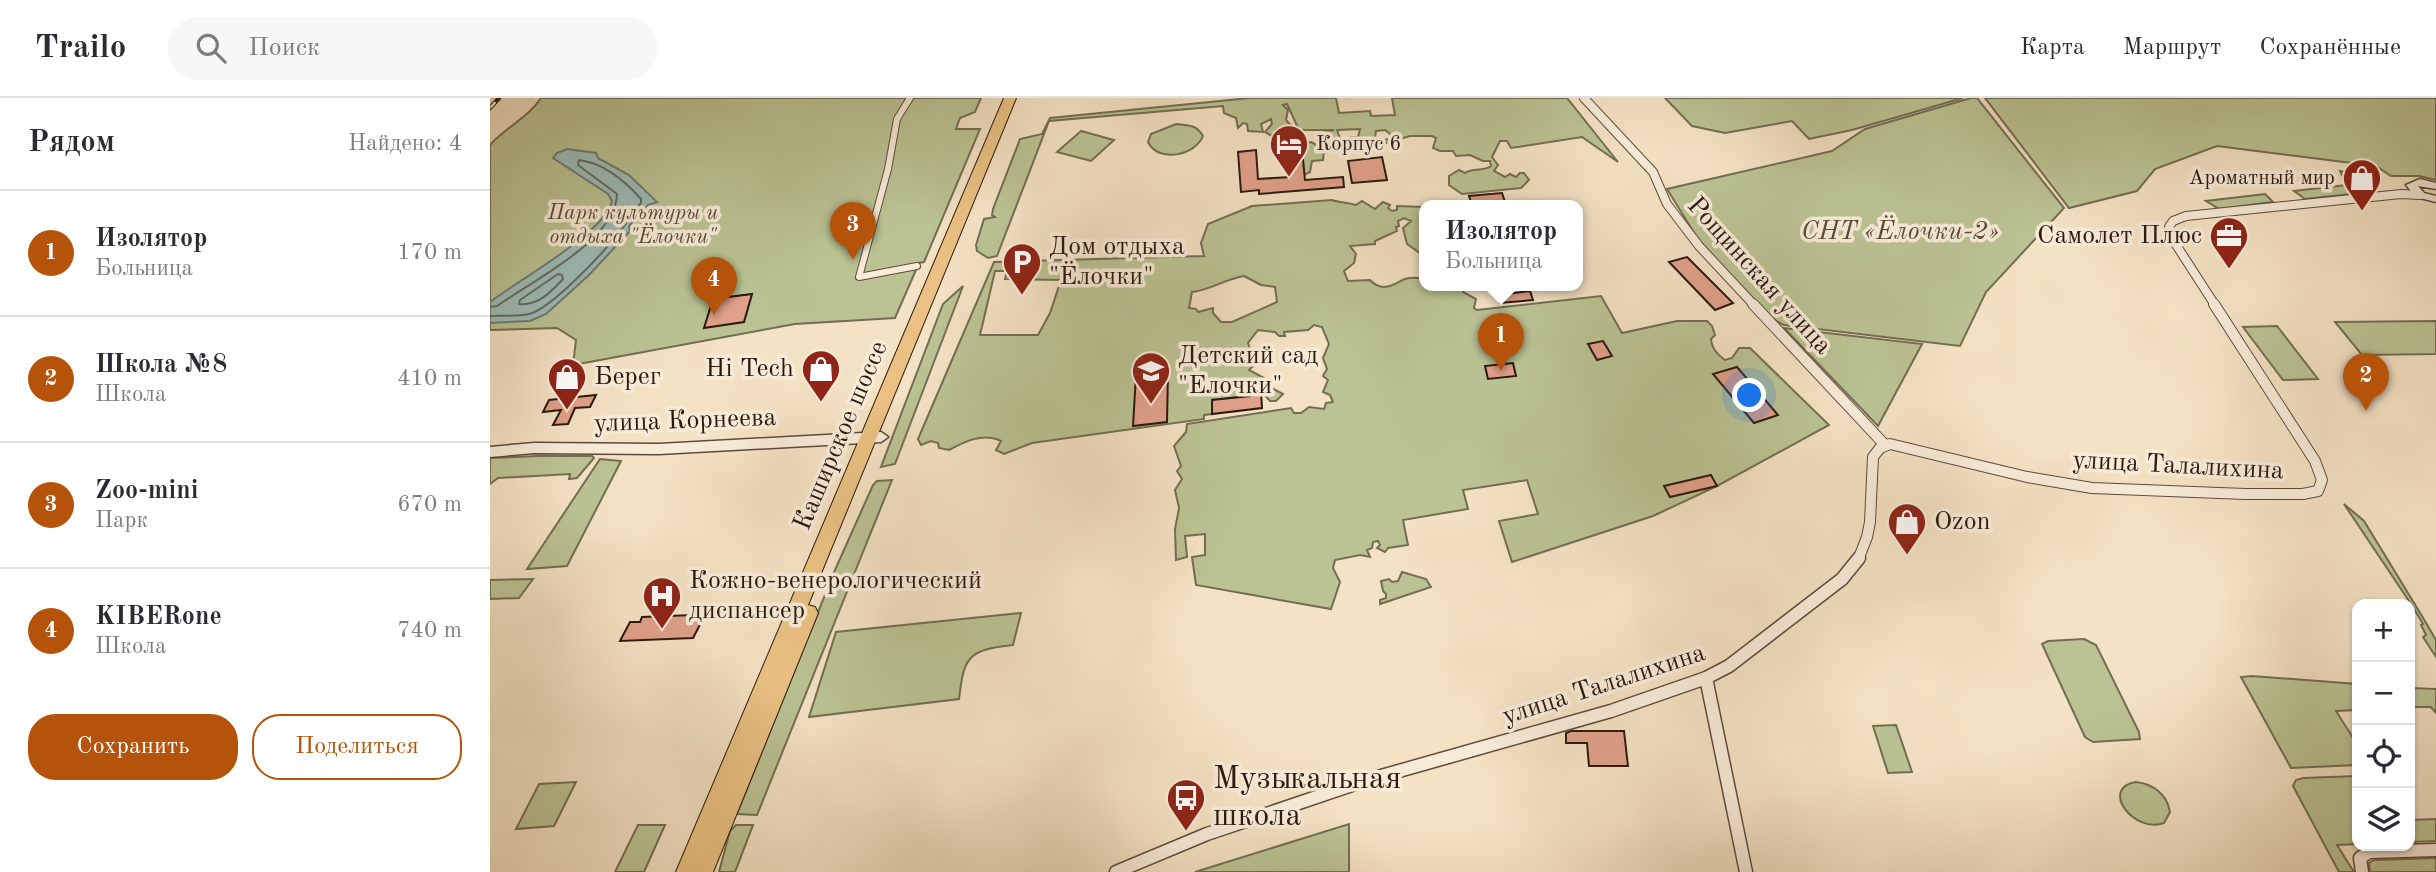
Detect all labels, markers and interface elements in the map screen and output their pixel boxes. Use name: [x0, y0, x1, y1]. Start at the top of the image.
search box: [168, 17, 658, 80]
icon: search: [192, 29, 230, 67]
text: Trailo: [35, 32, 126, 65]
text: Поиск: [248, 35, 320, 61]
text: Карта: [2020, 36, 2085, 60]
text: Маршрут: [2123, 36, 2221, 60]
text: Сохранённые: [2259, 36, 2401, 60]
hotel icon: Корпус 6: [1268, 123, 1310, 178]
text: Рядом: [28, 128, 115, 158]
text: Найдено: 4: [348, 132, 462, 155]
place label: Корпус 6: [1316, 134, 1401, 155]
shop icon: Ароматный мир: [2341, 157, 2383, 212]
place label: Ароматный мир: [2188, 168, 2335, 189]
street label: Рощинская улица: [1682, 192, 1836, 360]
popup: [1419, 200, 1583, 291]
pin: 3: [830, 202, 876, 260]
park label: Парк культуры и отдыха "Ёлочки": [547, 203, 718, 248]
park label: СНТ «Ёлочки-2»: [1801, 215, 1999, 245]
office icon: Самолет Плюс: [2208, 215, 2250, 270]
text: Изолятор: [1445, 219, 1557, 245]
place label: Самолет Плюс: [2037, 223, 2202, 249]
text: Изолятор: [95, 226, 207, 252]
place label: Дом отдыха "Ёлочки": [1049, 234, 1185, 290]
text: 1: [44, 241, 58, 264]
text: 170 m: [397, 241, 462, 264]
parking icon: Дом отдыха "Ёлочки": [1001, 241, 1043, 296]
text: Больница: [1445, 250, 1543, 273]
text: Больница: [95, 257, 193, 280]
pin: 4: [691, 257, 737, 315]
pin: 1: [1478, 313, 1524, 371]
street label: Каширское шоссе: [789, 338, 893, 534]
place label: Детский сад "Елочки": [1178, 343, 1318, 399]
shop icon: Hi Tech: [800, 348, 842, 403]
school or university icon: Детский сад "Елочки": [1130, 350, 1172, 405]
text: Школа №8: [95, 352, 227, 378]
pin: 2: [2343, 353, 2389, 411]
shop icon: Берег: [546, 356, 588, 411]
place label: Hi Tech: [705, 356, 794, 382]
place label: Берег: [594, 364, 661, 390]
text: 2: [44, 367, 58, 390]
text: 410 m: [397, 367, 462, 390]
your location: [1732, 378, 1766, 412]
text: Школа: [95, 383, 166, 406]
street label: улица Корнеева: [593, 405, 777, 437]
street label: улица Талалихина: [2072, 447, 2284, 485]
text: Zoo-mini: [95, 478, 198, 504]
text: 3: [44, 493, 58, 516]
text: 670 m: [397, 493, 462, 516]
shop icon: Ozon: [1886, 501, 1928, 556]
text: Парк: [95, 509, 148, 532]
place label: Ozon: [1934, 509, 1991, 535]
place label: Кожно-венерологический диспансер: [689, 568, 982, 624]
hospital icon: Кожно-венерологический диспансер: [641, 575, 683, 630]
map controls: [2352, 599, 2415, 851]
button: +: [2352, 599, 2415, 662]
text: KIBERone: [95, 604, 222, 630]
text: 4: [44, 619, 58, 642]
text: 740 m: [397, 619, 462, 642]
text: Школа: [95, 635, 166, 658]
street label: улица Талалихина: [1499, 640, 1709, 730]
button: −: [2352, 662, 2415, 725]
button: Сохранить: [28, 714, 238, 780]
button: Поделиться: [252, 714, 462, 780]
button: locate: [2352, 725, 2415, 788]
place label: Музыкальная школа: [1213, 764, 1401, 833]
bus stop icon: Музыкальная школа: [1165, 777, 1207, 832]
button: layers: [2352, 788, 2415, 851]

